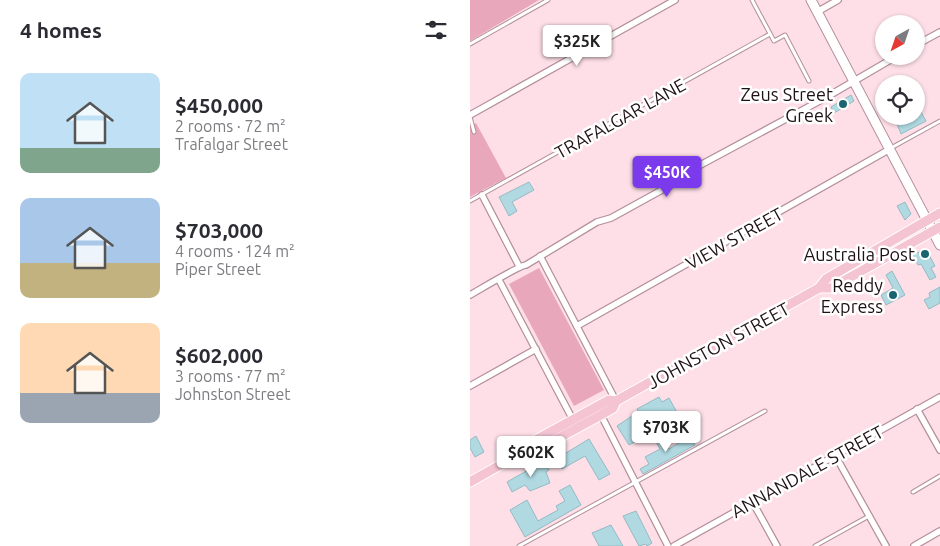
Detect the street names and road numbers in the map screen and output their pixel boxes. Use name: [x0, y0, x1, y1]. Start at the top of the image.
street label: TRAFALGAR LANE: [551, 74, 689, 162]
street label: VIEW STREET: [682, 203, 786, 273]
street label: JOHNSTON STREET: [644, 298, 792, 392]
street label: ANNANDALE STREET: [728, 421, 886, 521]

